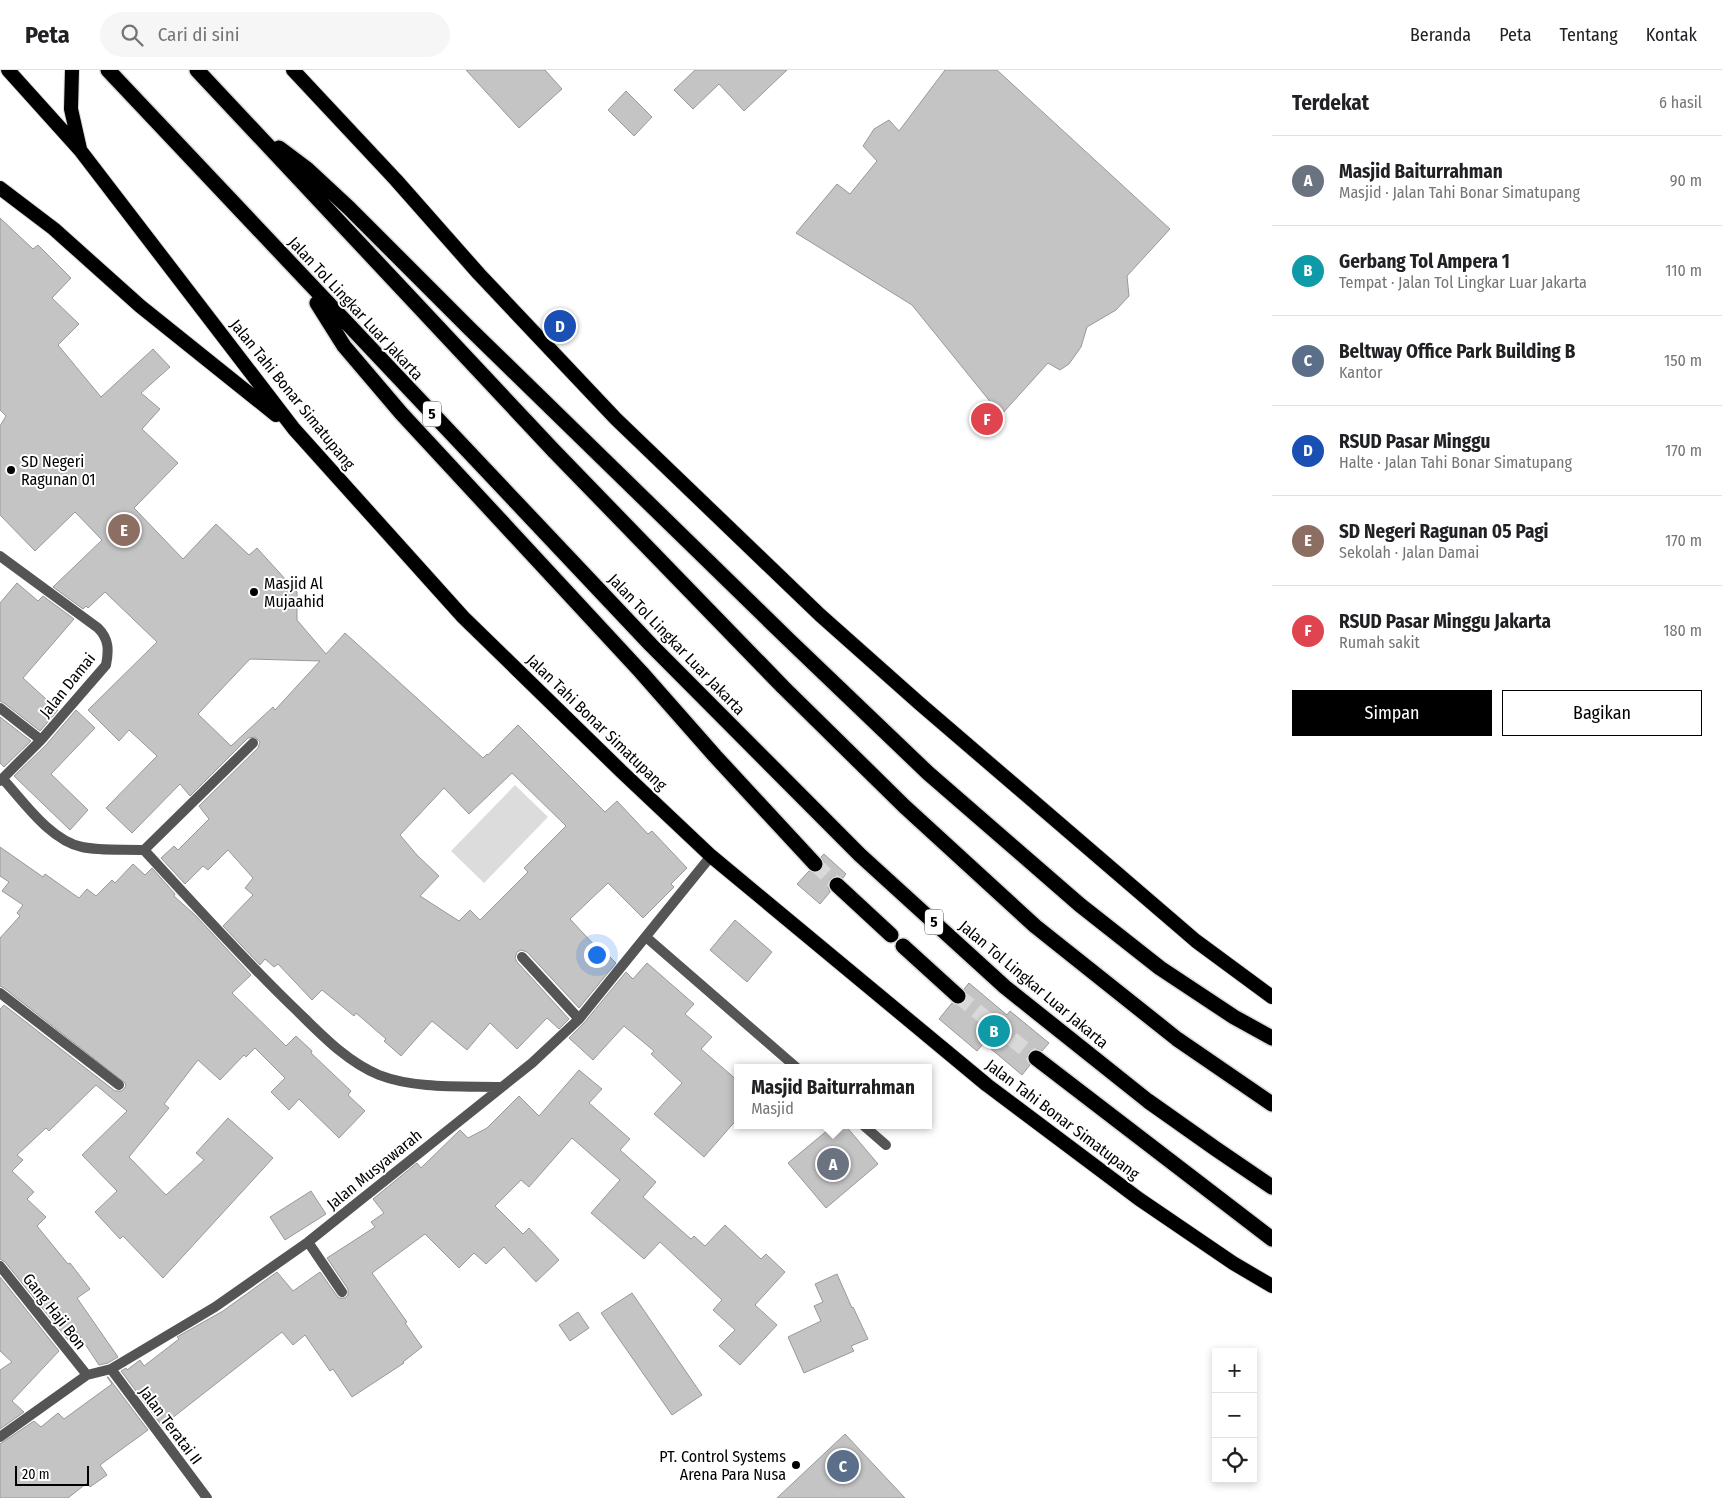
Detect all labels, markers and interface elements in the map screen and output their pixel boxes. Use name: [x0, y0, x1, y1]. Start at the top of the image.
search box: [100, 12, 450, 57]
text: Peta: [25, 21, 70, 49]
icon: search: [118, 21, 146, 49]
text: Cari di sini: [158, 23, 239, 46]
text: Beranda: [1410, 24, 1471, 46]
text: Peta: [1499, 24, 1532, 46]
text: Tentang: [1560, 24, 1618, 46]
text: Kontak: [1646, 24, 1697, 46]
text: Terdekat: [1292, 90, 1369, 116]
text: 6 hasil: [1659, 93, 1702, 112]
text: Masjid Baiturrahman: [1339, 160, 1503, 183]
text: A: [1304, 171, 1312, 190]
text: 90 m: [1670, 171, 1702, 190]
text: Masjid · Jalan Tahi Bonar Simatupang: [1339, 183, 1580, 202]
street label: Jalan Tol Lingkar Luar Jakarta: [284, 233, 427, 384]
text: Gerbang Tol Ampera 1: [1339, 250, 1510, 273]
text: B: [1304, 261, 1312, 280]
text: 110 m: [1665, 261, 1702, 280]
text: Tempat · Jalan Tol Lingkar Luar Jakarta: [1339, 273, 1587, 292]
pin: D: [544, 307, 576, 345]
street label: Jalan Tahi Bonar Simatupang: [226, 315, 359, 474]
text: Beltway Office Park Building B: [1339, 340, 1575, 363]
text: C: [1304, 351, 1312, 370]
text: 150 m: [1664, 351, 1702, 370]
text: Kantor: [1339, 363, 1383, 382]
pin: F: [971, 400, 1003, 438]
road number: 5: [423, 402, 441, 426]
text: RSUD Pasar Minggu: [1339, 430, 1490, 453]
text: D: [1303, 441, 1313, 460]
text: 170 m: [1665, 441, 1702, 460]
place label: SD Negeri Ragunan 01: [21, 452, 96, 489]
text: Halte · Jalan Tahi Bonar Simatupang: [1339, 453, 1572, 472]
marker: SD Negeri Ragunan 01: [5, 464, 17, 476]
pin: E: [108, 511, 140, 549]
text: SD Negeri Ragunan 05 Pagi: [1339, 520, 1549, 543]
text: E: [1304, 531, 1312, 550]
text: 170 m: [1665, 531, 1702, 550]
text: Sekolah · Jalan Damai: [1339, 543, 1479, 562]
street label: Jalan Tol Lingkar Luar Jakarta: [604, 570, 749, 719]
place label: Masjid Al Mujaahid: [264, 574, 324, 611]
marker: Masjid Al Mujaahid: [248, 586, 260, 598]
text: RSUD Pasar Minggu Jakarta: [1339, 610, 1551, 633]
text: F: [1304, 621, 1312, 640]
text: 180 m: [1663, 621, 1702, 640]
text: Rumah sakit: [1339, 633, 1420, 652]
street label: Jalan Damai: [36, 649, 99, 721]
street label: Jalan Tahi Bonar Simatupang: [523, 650, 671, 795]
button: Simpan: [1292, 690, 1492, 736]
button: Bagikan: [1502, 690, 1702, 736]
road number: 5: [925, 910, 943, 934]
street label: Jalan Tol Lingkar Luar Jakarta: [955, 916, 1112, 1052]
your location: [584, 942, 610, 968]
pin: B: [978, 1012, 1010, 1050]
street label: Jalan Tahi Bonar Simatupang: [982, 1055, 1144, 1184]
popup: [734, 1064, 932, 1129]
text: Masjid Baiturrahman: [751, 1076, 915, 1099]
text: Masjid: [751, 1099, 794, 1118]
street label: Jalan Musyawarah: [323, 1125, 426, 1214]
pin: A: [817, 1145, 849, 1183]
street label: Gang Haji Bon: [19, 1269, 90, 1353]
map controls: [1212, 1348, 1257, 1483]
button: +: [1212, 1348, 1257, 1393]
street label: Jalan Teratai II: [135, 1383, 206, 1468]
button: −: [1212, 1393, 1257, 1438]
button: locate: [1212, 1438, 1257, 1483]
place label: PT. Control Systems Arena Para Nusa: [659, 1447, 786, 1484]
pin: C: [827, 1447, 859, 1485]
marker: PT. Control Systems Arena Para Nusa: [790, 1459, 802, 1471]
scale bar: [15, 1463, 89, 1486]
text: 20 m: [22, 1466, 50, 1483]

